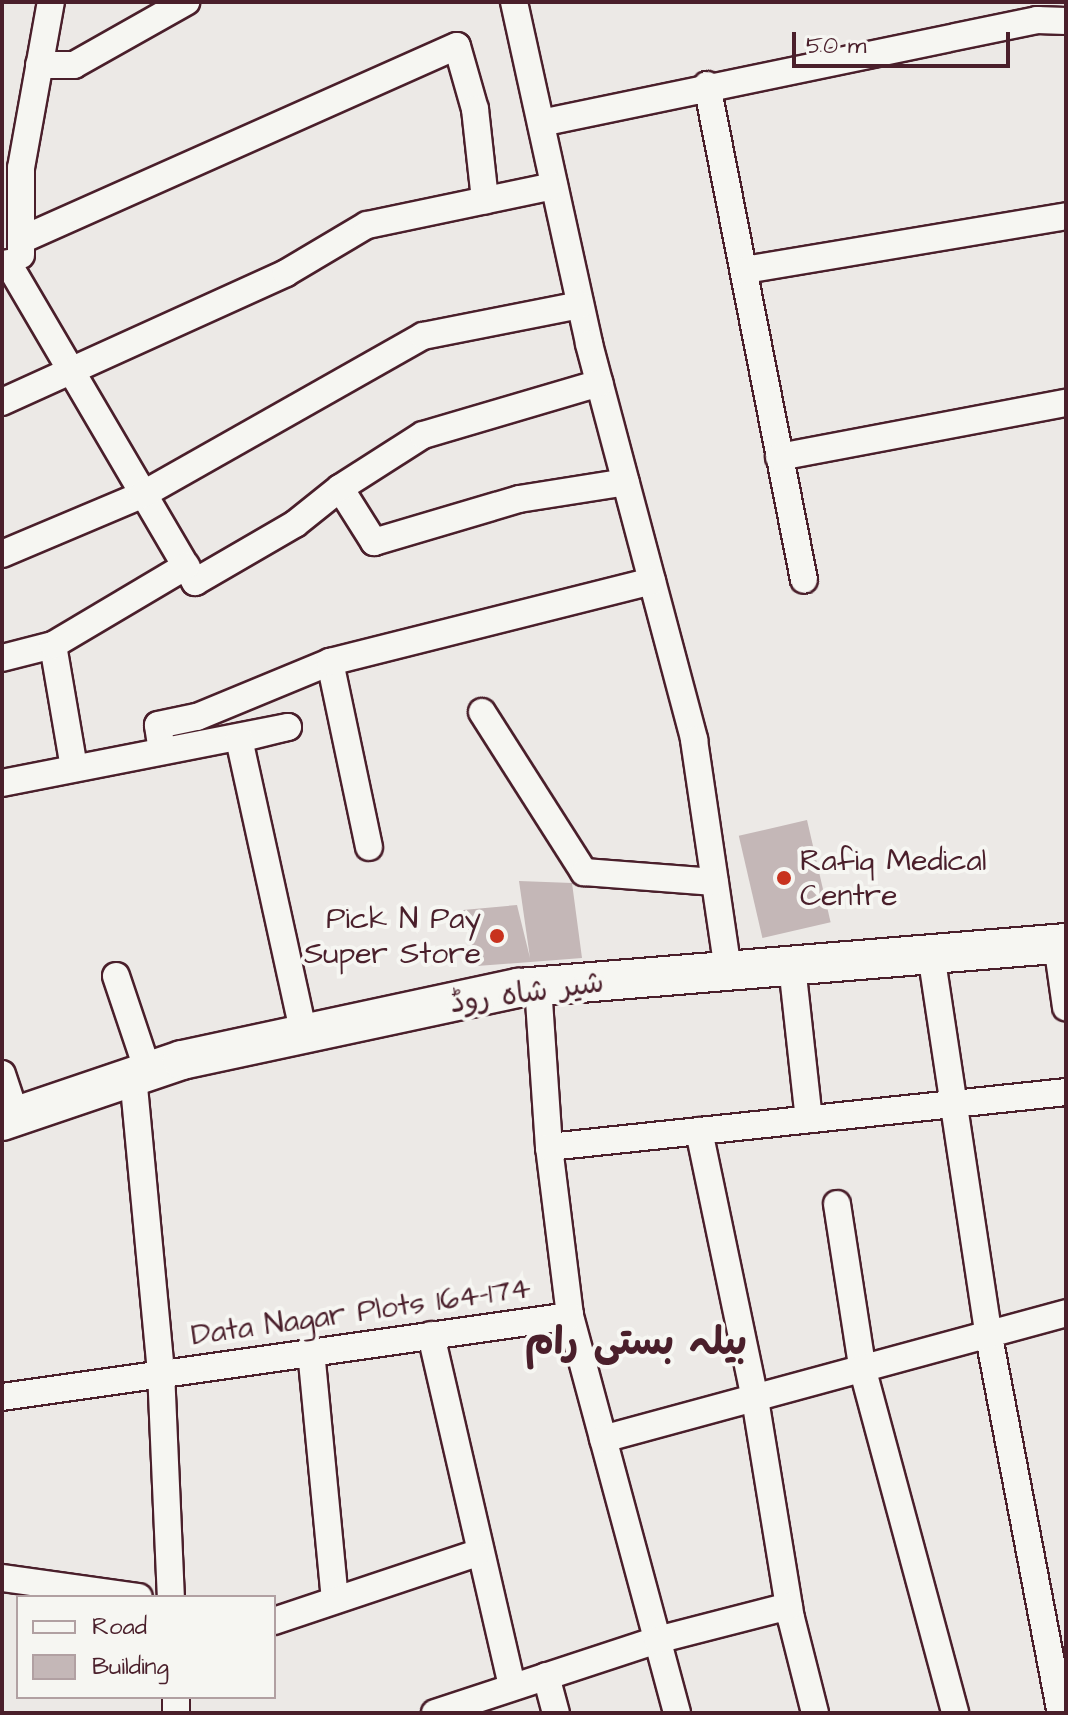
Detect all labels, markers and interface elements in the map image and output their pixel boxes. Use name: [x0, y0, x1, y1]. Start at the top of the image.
scale bar: [796, 16, 1014, 66]
text: 50 m: [806, 29, 866, 63]
place label: Rafiq Medical Centre: [800, 843, 986, 914]
marker: Rafiq Medical Centre: [775, 869, 793, 887]
place label: Pick N Pay Super Store: [304, 901, 481, 972]
marker: Pick N Pay Super Store: [488, 927, 506, 945]
street label: شیر شاہ روڈ: [448, 964, 606, 1022]
street label: Data Nagar Plots 164-174: [189, 1270, 533, 1354]
district label: بیلہ بستی رام: [525, 1321, 747, 1367]
legend: [16, 1595, 276, 1699]
text: Road: [92, 1610, 147, 1644]
text: Building: [92, 1650, 169, 1684]

